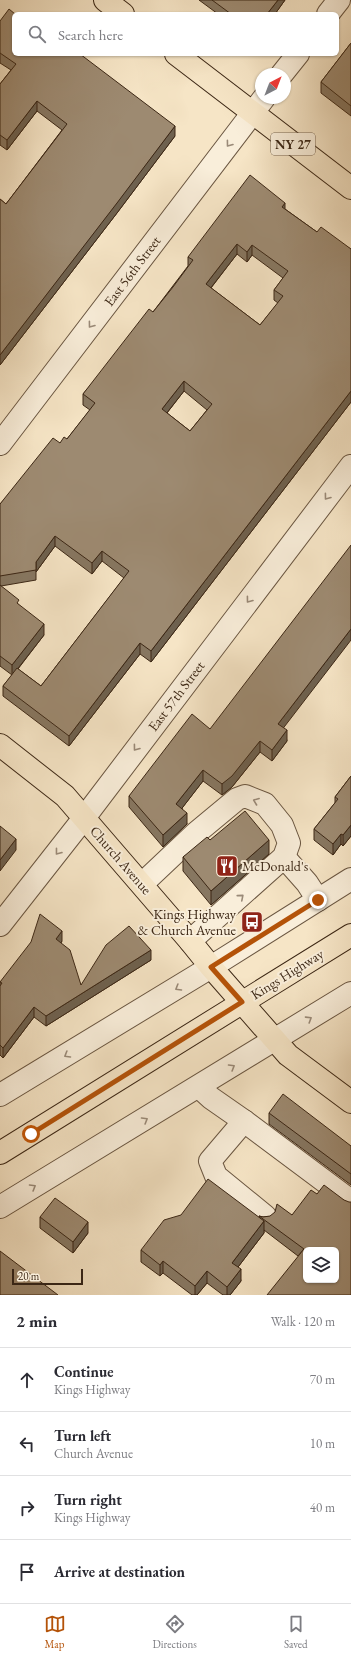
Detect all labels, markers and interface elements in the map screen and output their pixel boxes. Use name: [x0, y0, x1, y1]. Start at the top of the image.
search box: [12, 12, 339, 56]
icon: search: [26, 23, 48, 45]
text: Search here: [58, 25, 123, 44]
north arrow: [255, 68, 291, 104]
road number: NY 27: [271, 133, 315, 155]
one-way arrow: [226, 140, 234, 147]
street label: East 56th Street: [100, 232, 165, 310]
one-way arrow: [89, 321, 96, 328]
one-way arrow: [325, 492, 332, 499]
one-way arrow: [247, 596, 254, 603]
street label: East 57th Street: [144, 657, 209, 735]
one-way arrow: [134, 744, 141, 751]
one-way arrow: [252, 797, 259, 805]
street label: Church Avenue: [86, 822, 156, 898]
one-way arrow: [55, 847, 62, 854]
restaurant icon: McDonald's: [214, 853, 240, 879]
place label: McDonald's: [242, 857, 309, 875]
route end: [309, 891, 327, 909]
one-way arrow: [236, 894, 243, 901]
place label: Kings Highway & Church Avenue: [138, 905, 237, 939]
bus stop icon: Kings Highway & Church Avenue: [239, 909, 265, 935]
street label: Kings Highway: [247, 944, 327, 1003]
one-way arrow: [175, 983, 182, 990]
one-way arrow: [305, 1017, 312, 1024]
one-way arrow: [64, 1051, 71, 1058]
one-way arrow: [228, 1064, 235, 1071]
one-way arrow: [141, 1117, 148, 1124]
route start: [22, 1125, 40, 1143]
one-way arrow: [29, 1184, 36, 1191]
map controls: [303, 1247, 339, 1283]
button: layers: [303, 1247, 339, 1283]
scale bar: [12, 1267, 83, 1286]
text: 20 m: [18, 1269, 39, 1283]
text: 2 min: [16, 1310, 57, 1332]
text: Walk · 120 m: [271, 1313, 335, 1330]
text: Continue: [54, 1362, 114, 1381]
icon: ahead: [16, 1369, 38, 1391]
text: 70 m: [310, 1371, 335, 1388]
text: Kings Highway: [54, 1381, 131, 1398]
text: Turn left: [54, 1426, 111, 1445]
icon: left: [16, 1433, 38, 1455]
text: 10 m: [310, 1435, 335, 1452]
text: Church Avenue: [54, 1445, 133, 1462]
text: Turn right: [54, 1490, 122, 1509]
icon: right: [16, 1497, 38, 1519]
text: 40 m: [310, 1499, 335, 1516]
text: Kings Highway: [54, 1509, 131, 1526]
icon: arrive: [16, 1561, 38, 1583]
text: Arrive at destination: [54, 1562, 185, 1581]
tab: Map: [44, 1613, 66, 1651]
tab: Directions: [153, 1613, 197, 1651]
tab: Saved: [284, 1613, 307, 1651]

